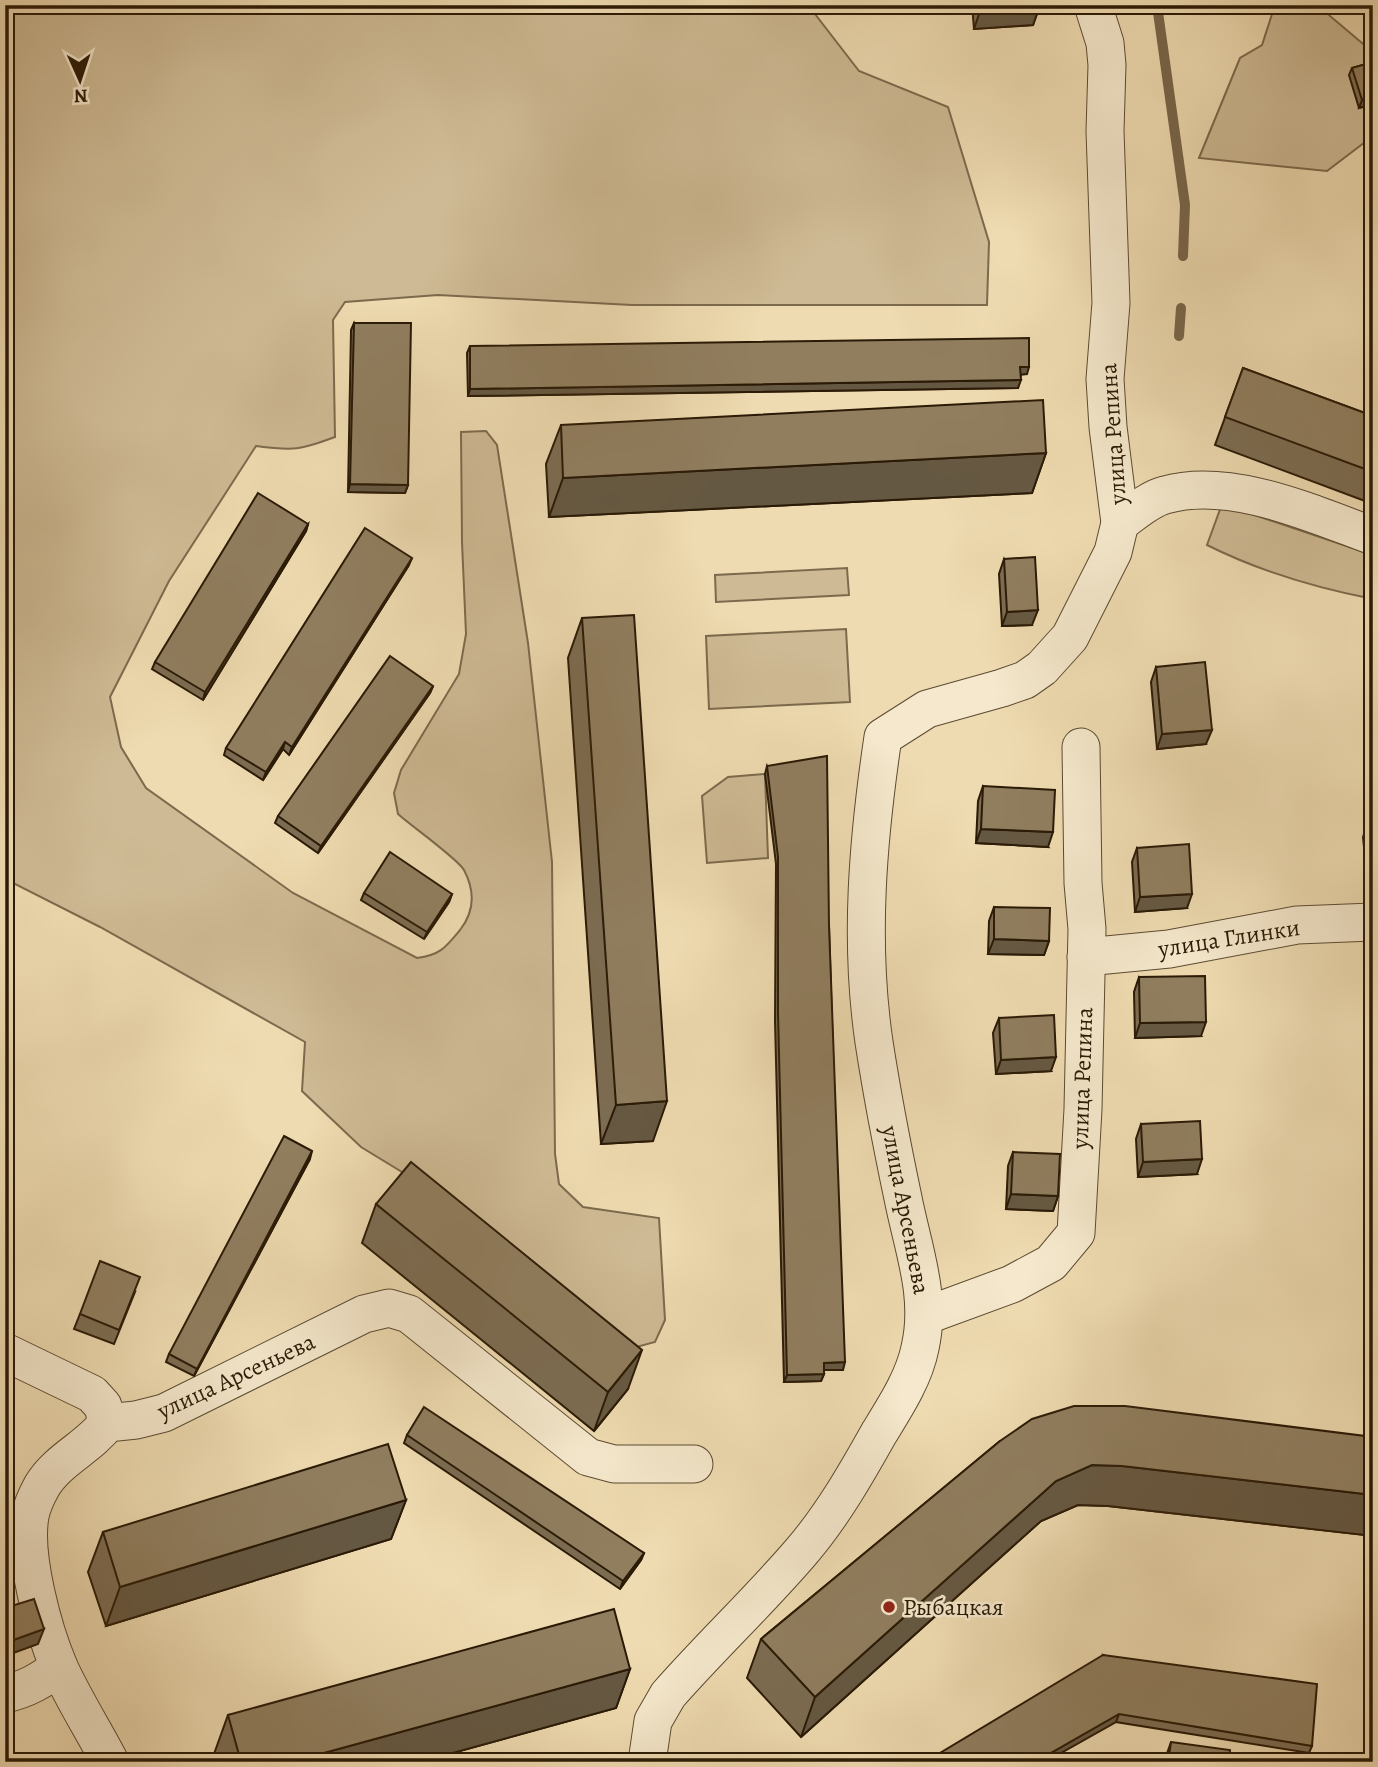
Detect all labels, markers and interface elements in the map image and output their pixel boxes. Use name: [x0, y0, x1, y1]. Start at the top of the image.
north arrow: [46, 46, 116, 116]
text: N: [73, 83, 88, 109]
street label: улица Репина: [1092, 362, 1134, 507]
street label: улица Глинки: [1155, 911, 1302, 965]
street label: улица Репина: [1063, 1007, 1100, 1150]
street label: улица Арсеньева: [874, 1122, 938, 1297]
street label: улица Арсеньева: [151, 1325, 320, 1427]
place label: Рыбацкая: [903, 1591, 1004, 1623]
marker: Рыбацкая: [881, 1599, 897, 1615]

